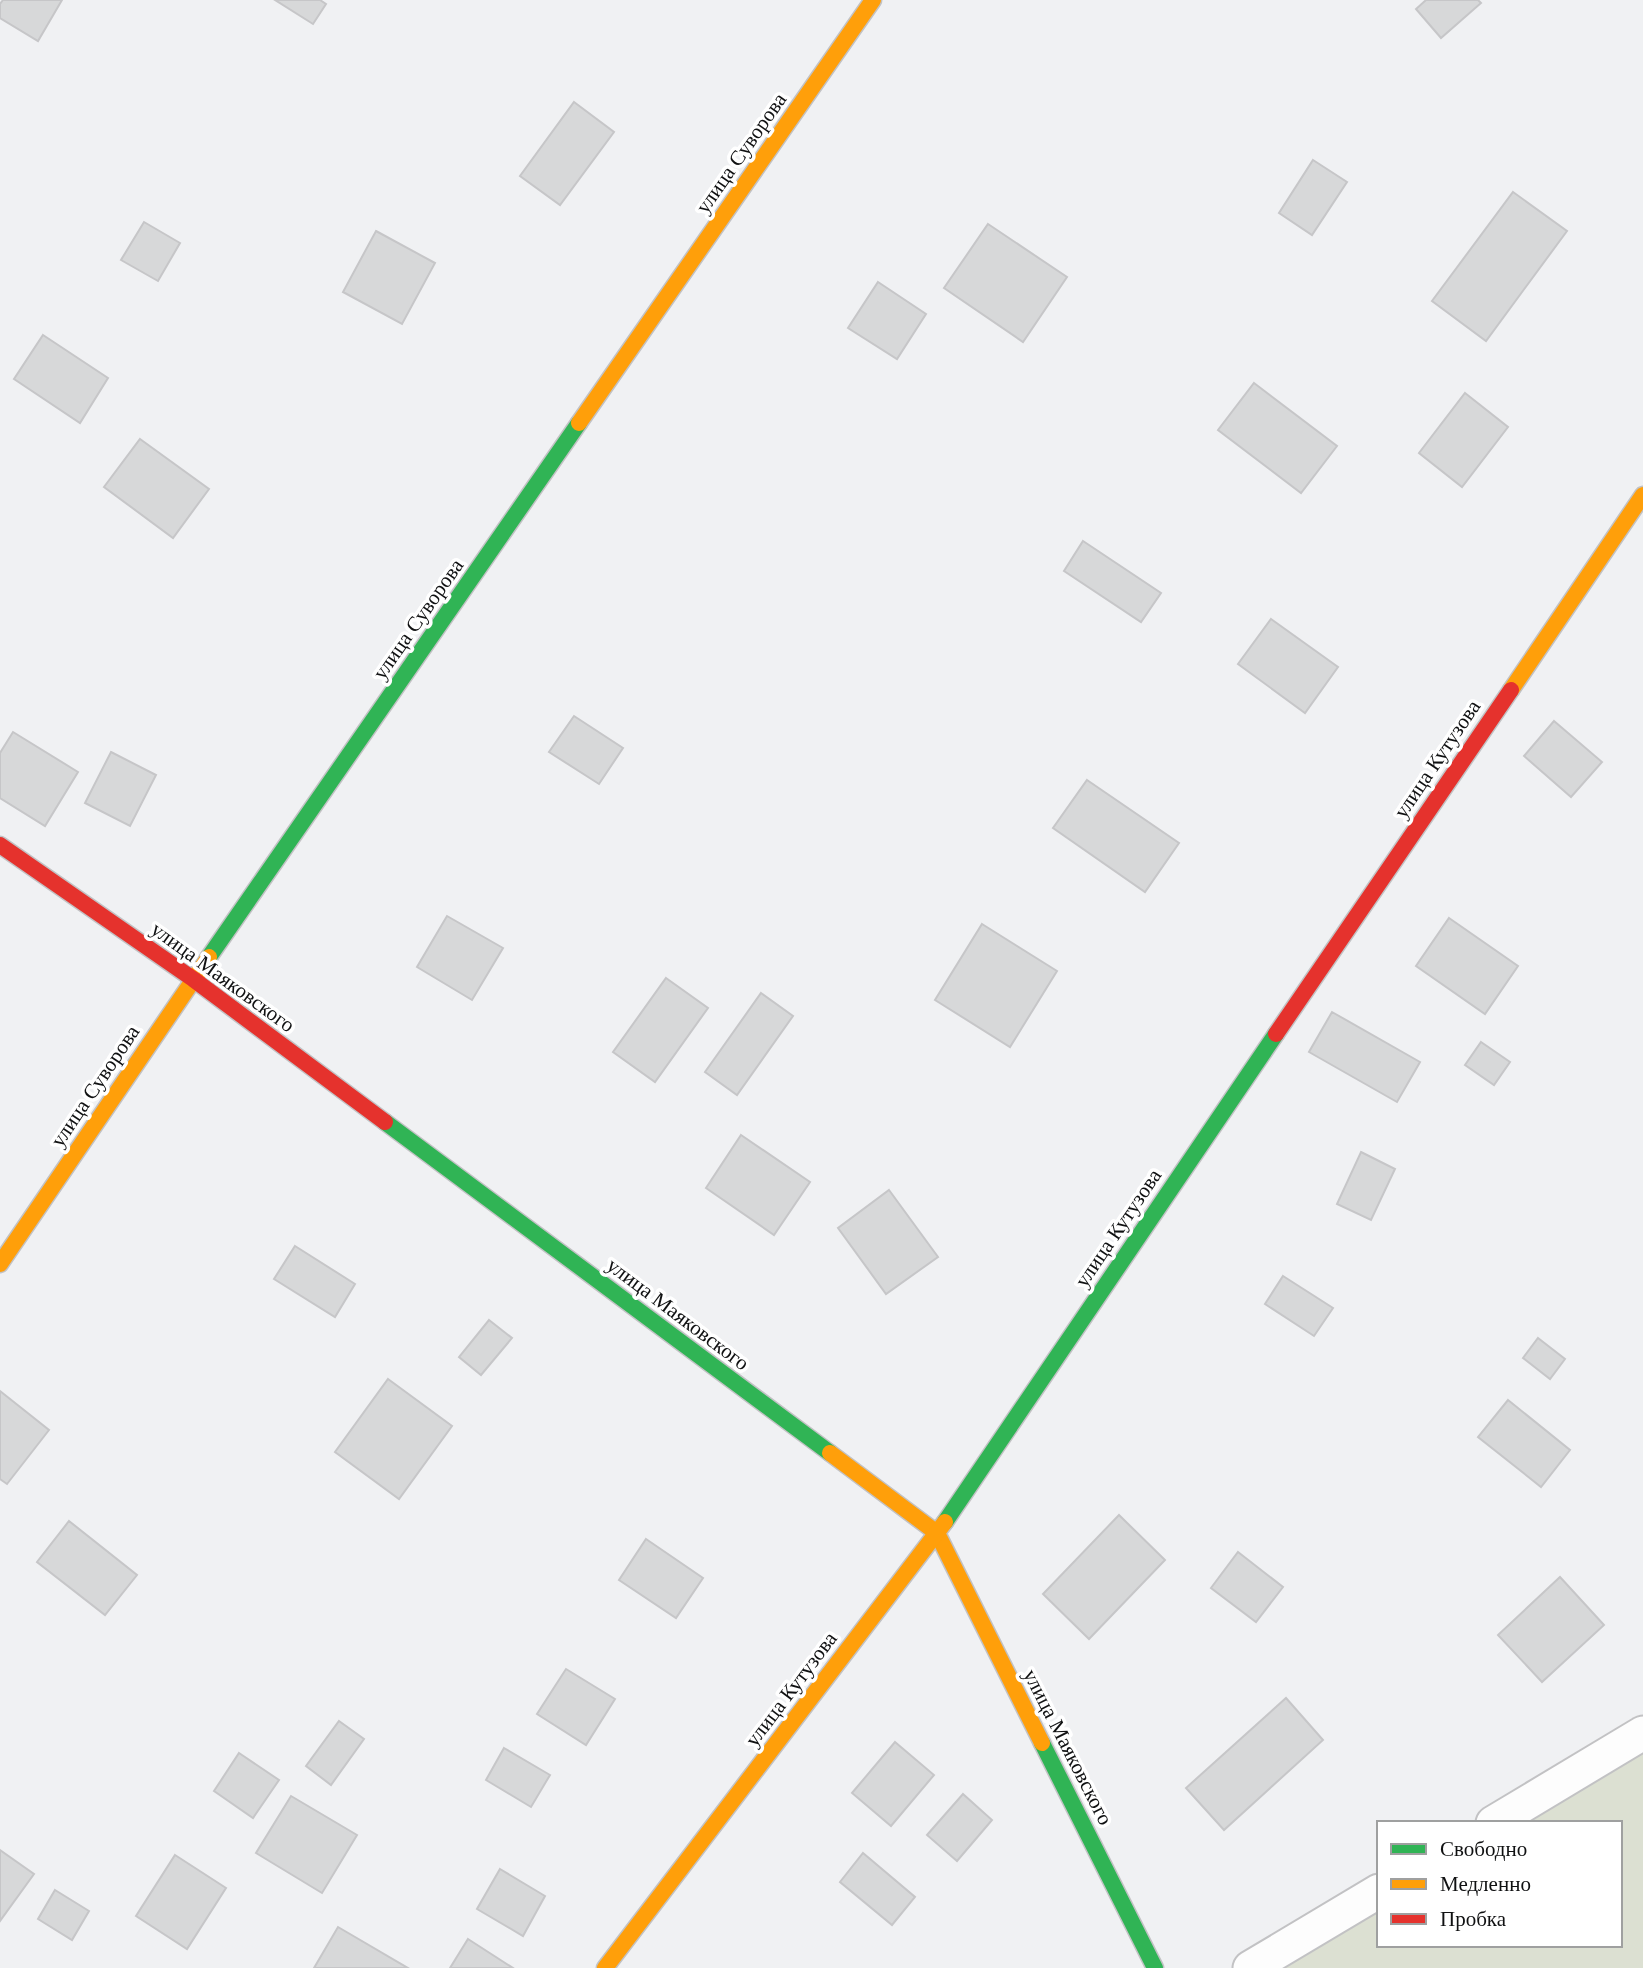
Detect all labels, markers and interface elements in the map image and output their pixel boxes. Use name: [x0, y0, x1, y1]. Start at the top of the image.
street label: улица Суворова: [691, 88, 792, 218]
street label: улица Суворова: [368, 554, 469, 684]
street label: улица Кутузова: [1389, 695, 1486, 823]
street label: улица Маяковского: [146, 917, 300, 1037]
street label: улица Суворова: [46, 1020, 145, 1151]
street label: улица Кутузова: [1070, 1164, 1167, 1292]
street label: улица Маяковского: [602, 1253, 754, 1375]
street label: улица Кутузова: [740, 1627, 842, 1751]
street label: улица Маяковского: [1018, 1665, 1118, 1829]
legend: [1377, 1821, 1622, 1947]
text: Свободно: [1440, 1837, 1527, 1861]
text: Медленно: [1440, 1872, 1531, 1896]
text: Пробка: [1440, 1907, 1507, 1931]

